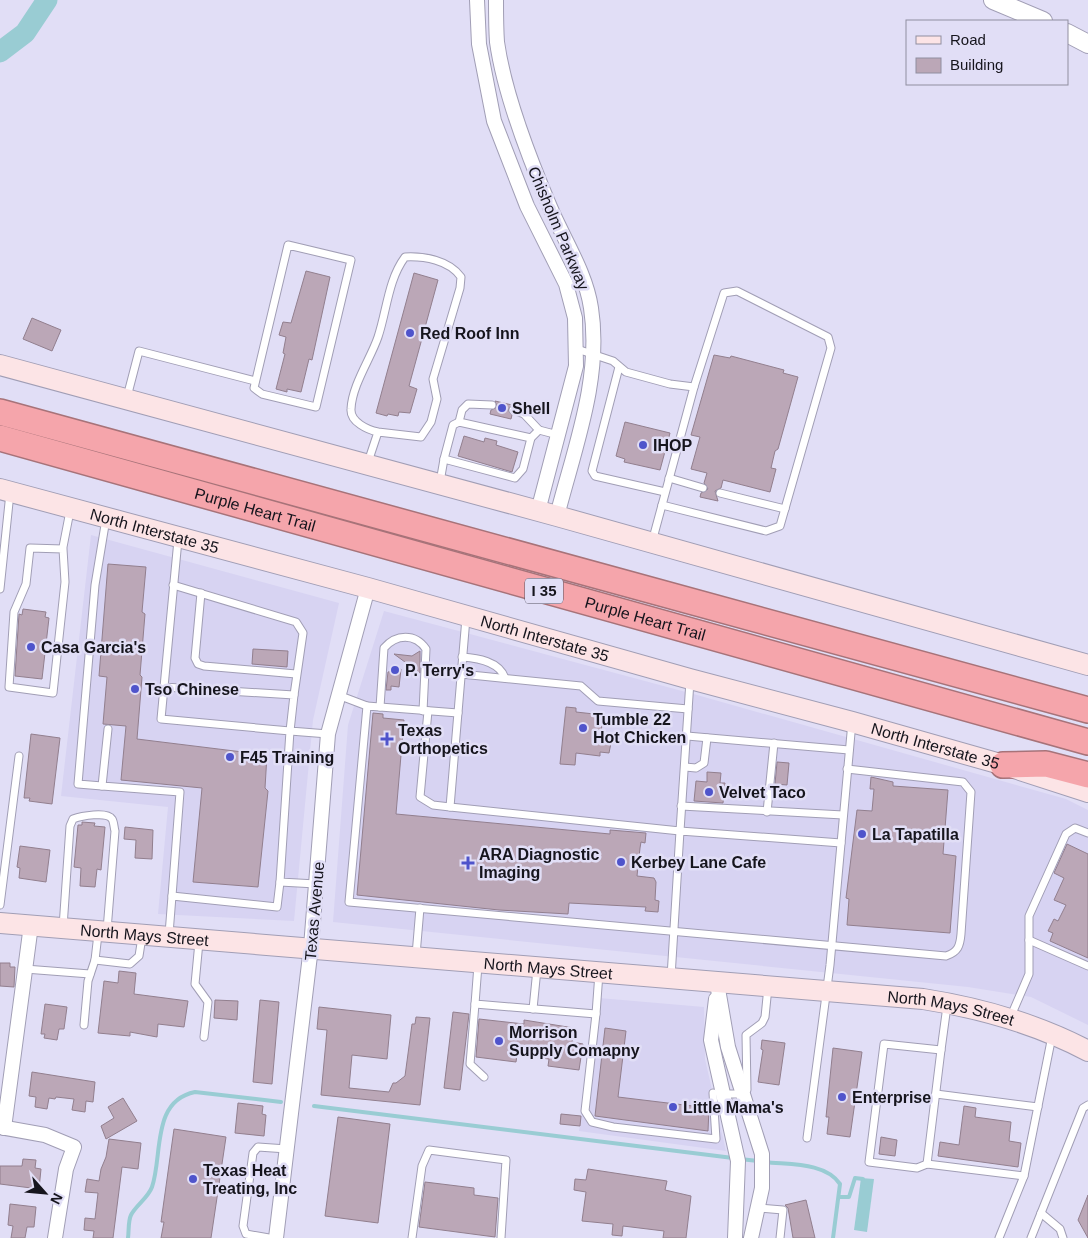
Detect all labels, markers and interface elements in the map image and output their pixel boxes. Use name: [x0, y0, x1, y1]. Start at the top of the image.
legend: [906, 20, 1068, 85]
text: Road: [950, 31, 986, 48]
text: Building: [950, 56, 1003, 73]
street label: Chisholm Parkway: [525, 164, 592, 292]
place label: Red Roof Inn: [420, 325, 520, 342]
marker: Red Roof Inn: [404, 327, 416, 339]
place label: Shell: [512, 400, 550, 417]
marker: Shell: [496, 402, 508, 414]
place label: IHOP: [653, 437, 692, 454]
marker: IHOP: [637, 439, 649, 451]
street label: Purple Heart Trail: [193, 485, 317, 535]
street label: North Interstate 35: [88, 506, 221, 557]
road number: I 35: [525, 578, 563, 604]
street label: Purple Heart Trail: [583, 594, 707, 644]
street label: North Interstate 35: [479, 612, 611, 665]
place label: Casa Garcia's: [41, 639, 146, 656]
marker: Casa Garcia's: [25, 641, 37, 653]
place label: P. Terry's: [405, 662, 474, 679]
marker: P. Terry's: [389, 664, 401, 676]
place label: Tso Chinese: [145, 681, 239, 698]
marker: Tso Chinese: [129, 683, 141, 695]
place label: Tumble 22 Hot Chicken: [593, 711, 686, 746]
street label: North Interstate 35: [869, 720, 1002, 772]
place label: Texas Orthopetics: [398, 722, 488, 757]
marker: Tumble 22 Hot Chicken: [577, 722, 589, 734]
marker: Texas Orthopetics: [380, 732, 394, 746]
place label: F45 Training: [240, 749, 334, 766]
marker: F45 Training: [224, 751, 236, 763]
place label: Velvet Taco: [719, 784, 806, 801]
marker: Velvet Taco: [703, 786, 715, 798]
place label: La Tapatilla: [872, 826, 959, 843]
marker: La Tapatilla: [856, 828, 868, 840]
place label: ARA Diagnostic Imaging: [479, 846, 599, 881]
place label: Kerbey Lane Cafe: [631, 854, 766, 871]
marker: ARA Diagnostic Imaging: [461, 856, 475, 870]
marker: Kerbey Lane Cafe: [615, 856, 627, 868]
street label: Texas Avenue: [302, 861, 327, 961]
street label: North Mays Street: [79, 922, 210, 949]
street label: North Mays Street: [483, 955, 614, 982]
street label: North Mays Street: [887, 988, 1017, 1029]
place label: Morrison Supply Comapny: [509, 1024, 640, 1059]
marker: Morrison Supply Comapny: [493, 1035, 505, 1047]
place label: Enterprise: [852, 1089, 931, 1106]
marker: Enterprise: [836, 1091, 848, 1103]
place label: Little Mama's: [683, 1099, 784, 1116]
marker: Little Mama's: [667, 1101, 679, 1113]
place label: Texas Heat Treating, Inc: [203, 1162, 297, 1197]
north arrow: [20, 1168, 70, 1218]
marker: Texas Heat Treating, Inc: [187, 1173, 199, 1185]
text: N: [47, 1191, 66, 1207]

